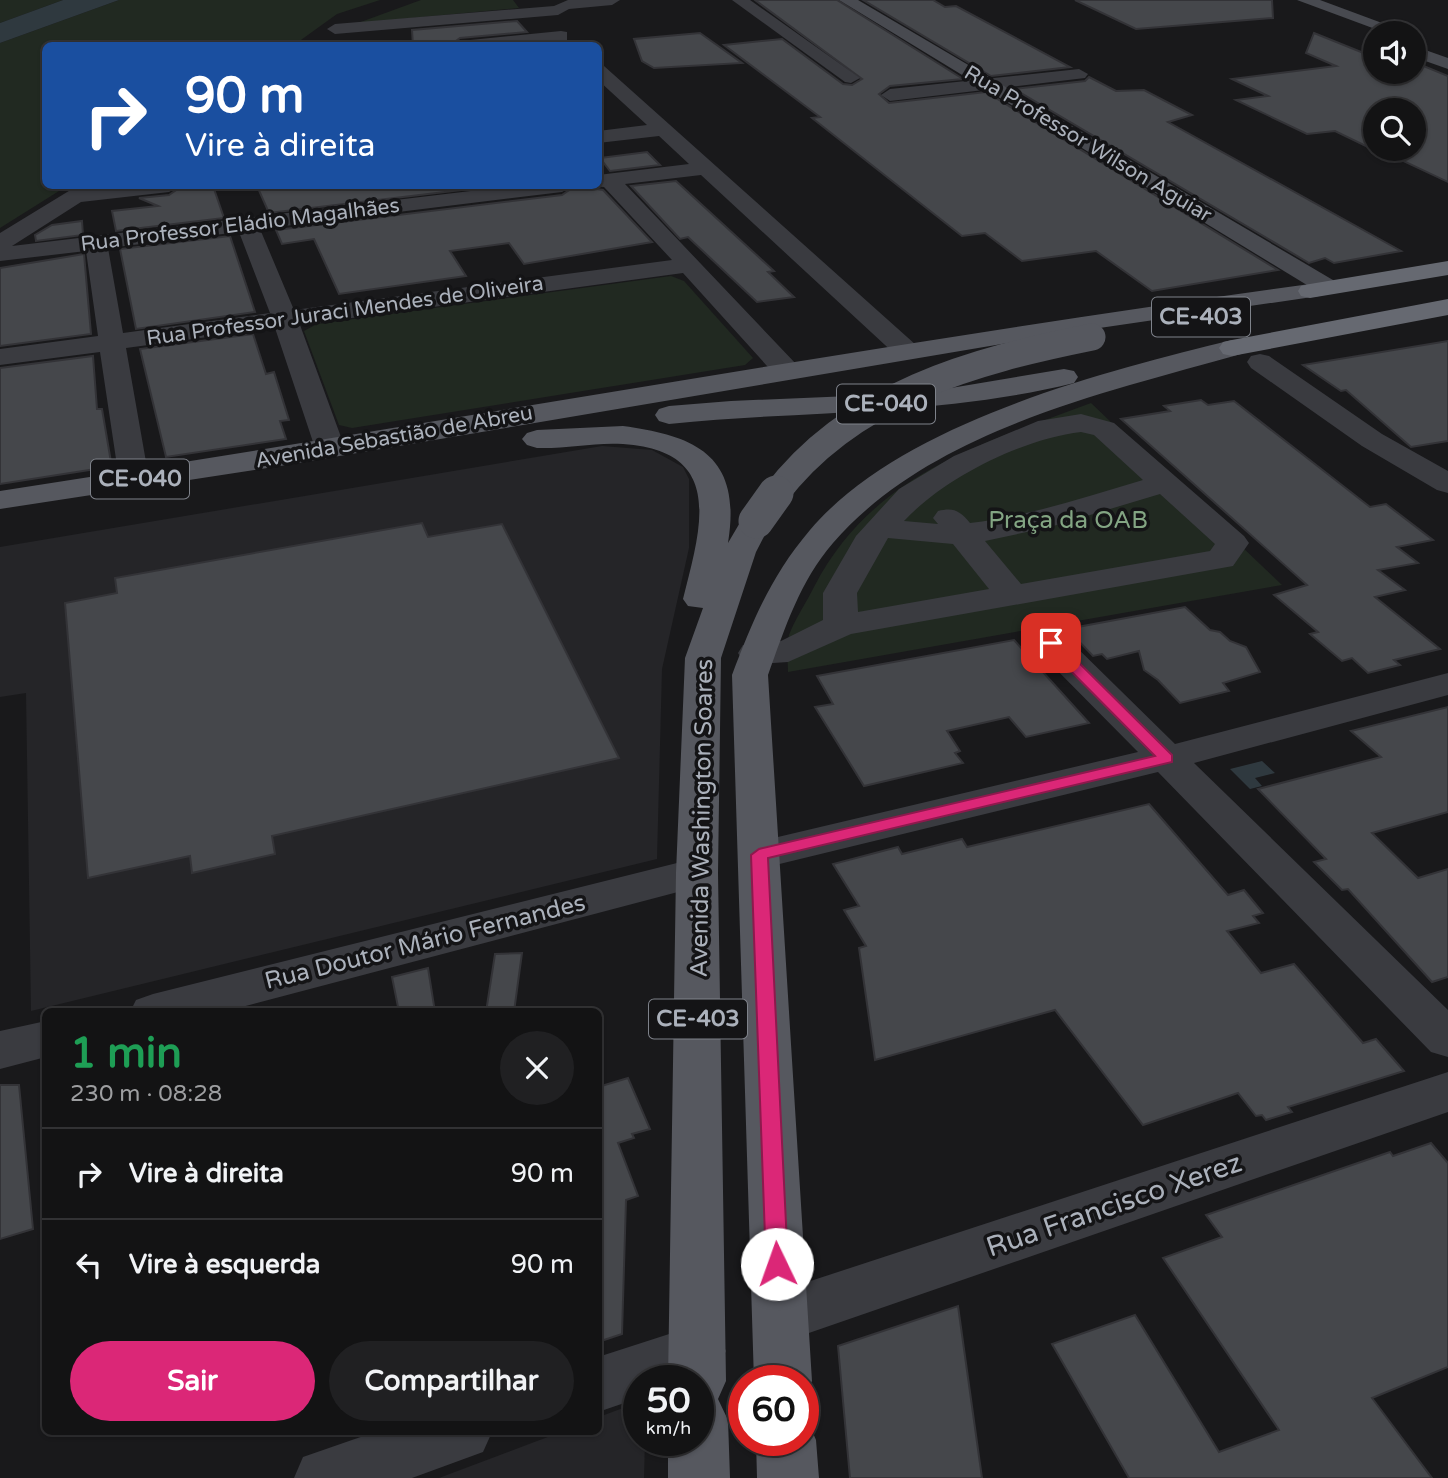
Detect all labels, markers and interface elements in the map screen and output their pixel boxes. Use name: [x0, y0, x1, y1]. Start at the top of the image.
map controls: [1363, 21, 1426, 161]
button: sound: [1363, 21, 1426, 84]
street label: Rua Professor Wilson Aguiar: [960, 60, 1216, 228]
text: 90 m: [185, 67, 304, 126]
icon: right: [70, 70, 161, 161]
button: search: [1363, 98, 1426, 161]
text: Vire à direita: [185, 127, 376, 165]
street label: Rua Professor Eládio Magalhães: [79, 193, 401, 257]
street label: Rua Professor Juraci Mendes de Oliveira: [145, 271, 545, 351]
road number: CE-403: [1152, 298, 1250, 336]
road number: CE-040: [837, 384, 935, 424]
street label: Avenida Sebastião de Abreu: [253, 400, 535, 474]
road number: CE-040: [91, 460, 189, 499]
park label: Praça da OAB: [988, 506, 1148, 535]
pin: [1021, 613, 1081, 673]
icon: arrive: [1032, 624, 1070, 662]
street label: Avenida Washington Soares: [685, 658, 719, 978]
street label: Rua Doutor Mário Fernandes: [262, 888, 588, 996]
road number: CE-403: [649, 1000, 747, 1038]
text: 1 min: [70, 1028, 182, 1079]
button: close: [500, 1031, 574, 1105]
text: 230 m · 08:28: [70, 1080, 222, 1108]
street label: Rua Francisco Xerez: [982, 1145, 1246, 1265]
icon: right: [70, 1155, 108, 1193]
text: Vire à direita: [129, 1158, 284, 1189]
text: 90 m: [511, 1158, 574, 1189]
position arrow: [740, 1227, 814, 1301]
icon: left: [70, 1246, 108, 1284]
text: Vire à esquerda: [129, 1249, 320, 1280]
text: 90 m: [511, 1249, 574, 1280]
button: Sair: [70, 1341, 315, 1421]
button: Compartilhar: [329, 1341, 574, 1421]
speed limit sign: 60: [728, 1365, 819, 1456]
text: 50: [647, 1380, 690, 1422]
text: km/h: [646, 1417, 691, 1439]

